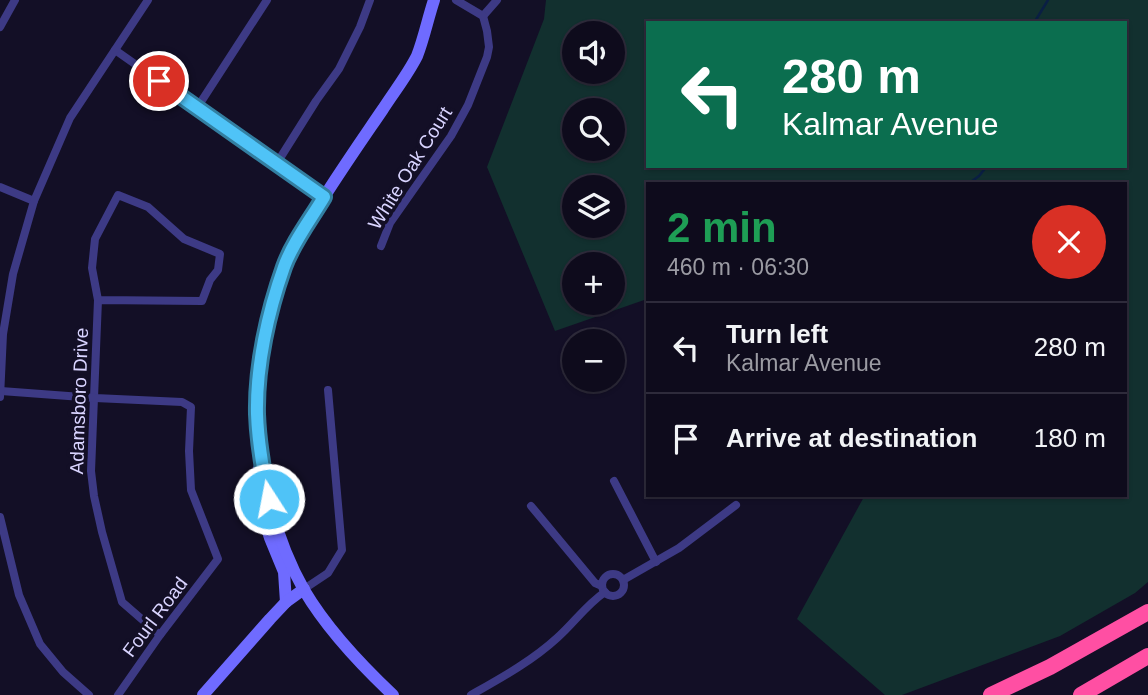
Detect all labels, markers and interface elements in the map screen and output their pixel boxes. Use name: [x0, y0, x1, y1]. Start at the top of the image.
map controls: [562, 21, 625, 392]
button: sound: [562, 21, 625, 84]
icon: left: [667, 49, 758, 140]
text: 280 m: [782, 49, 921, 103]
pin: [129, 51, 189, 111]
icon: arrive: [140, 62, 178, 100]
button: search: [562, 98, 625, 161]
street label: White Oak Court: [364, 102, 456, 233]
text: Kalmar Avenue: [782, 106, 998, 142]
button: layers: [562, 175, 625, 238]
text: 2 min: [667, 204, 777, 251]
button: close: [1032, 205, 1106, 279]
button: +: [562, 252, 625, 315]
text: 460 m · 06:30: [667, 254, 809, 280]
text: Turn left: [726, 319, 828, 349]
street label: Adamsboro Drive: [66, 327, 92, 475]
button: −: [562, 329, 625, 392]
icon: left: [667, 329, 705, 367]
text: 280 m: [1034, 332, 1106, 362]
text: Kalmar Avenue: [726, 350, 882, 376]
icon: arrive: [667, 420, 705, 458]
text: Arrive at destination: [726, 423, 977, 453]
text: 180 m: [1034, 423, 1106, 453]
position arrow: [232, 462, 306, 536]
street label: Fourl Road: [118, 573, 192, 661]

